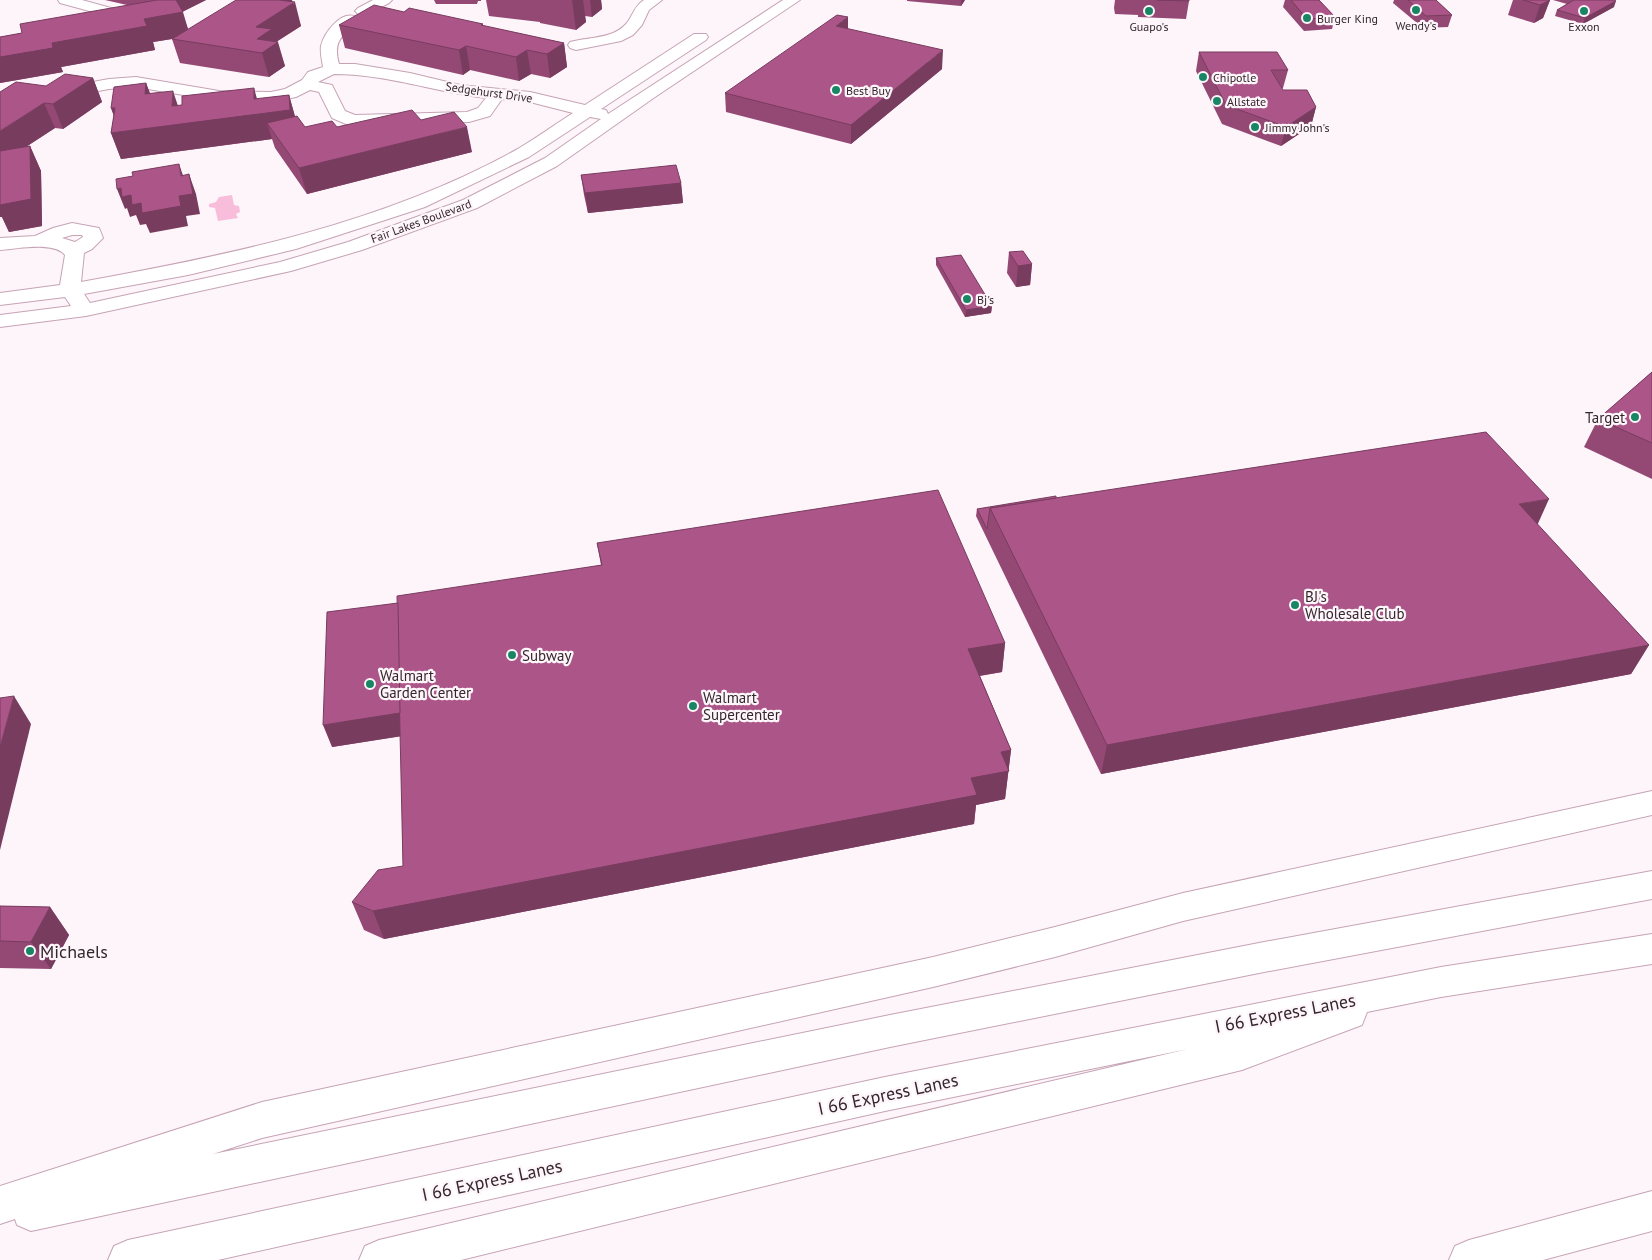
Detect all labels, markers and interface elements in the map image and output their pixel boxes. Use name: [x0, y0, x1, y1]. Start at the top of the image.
marker: Wendy's: [1410, 4, 1422, 16]
marker: Guapo's: [1143, 5, 1155, 17]
marker: Exxon: [1578, 5, 1590, 17]
place label: Burger King: [1317, 11, 1378, 26]
marker: Burger King: [1301, 12, 1313, 24]
place label: Wendy's: [1395, 18, 1437, 33]
place label: Guapo's: [1130, 19, 1168, 34]
place label: Exxon: [1568, 19, 1600, 34]
place label: Chipotle: [1213, 70, 1256, 85]
marker: Chipotle: [1197, 71, 1209, 83]
street label: Sedgehurst Drive: [444, 78, 534, 106]
place label: Best Buy: [846, 83, 891, 98]
marker: Best Buy: [830, 84, 842, 96]
place label: Allstate: [1227, 94, 1266, 109]
marker: Allstate: [1211, 95, 1223, 107]
place label: Jimmy John's: [1264, 120, 1330, 135]
marker: Jimmy John's: [1249, 121, 1261, 133]
street label: Fair Lakes Boulevard: [369, 196, 473, 246]
place label: Bj's: [977, 292, 994, 307]
marker: Bj's: [961, 293, 973, 305]
place label: Target: [1585, 408, 1625, 427]
marker: Target: [1629, 411, 1641, 423]
place label: BJ's Wholesale Club: [1305, 587, 1405, 623]
marker: BJ's Wholesale Club: [1289, 599, 1301, 611]
place label: Subway: [522, 646, 571, 665]
marker: Subway: [506, 649, 518, 661]
place label: Walmart Garden Center: [380, 666, 471, 702]
marker: Walmart Garden Center: [364, 678, 376, 690]
place label: Walmart Supercenter: [703, 688, 780, 724]
marker: Walmart Supercenter: [687, 700, 699, 712]
place label: Michaels: [40, 940, 108, 963]
marker: Michaels: [24, 945, 36, 957]
street label: I 66 Express Lanes: [1213, 988, 1357, 1038]
street label: I 66 Express Lanes: [816, 1068, 960, 1120]
street label: I 66 Express Lanes: [420, 1154, 564, 1206]

